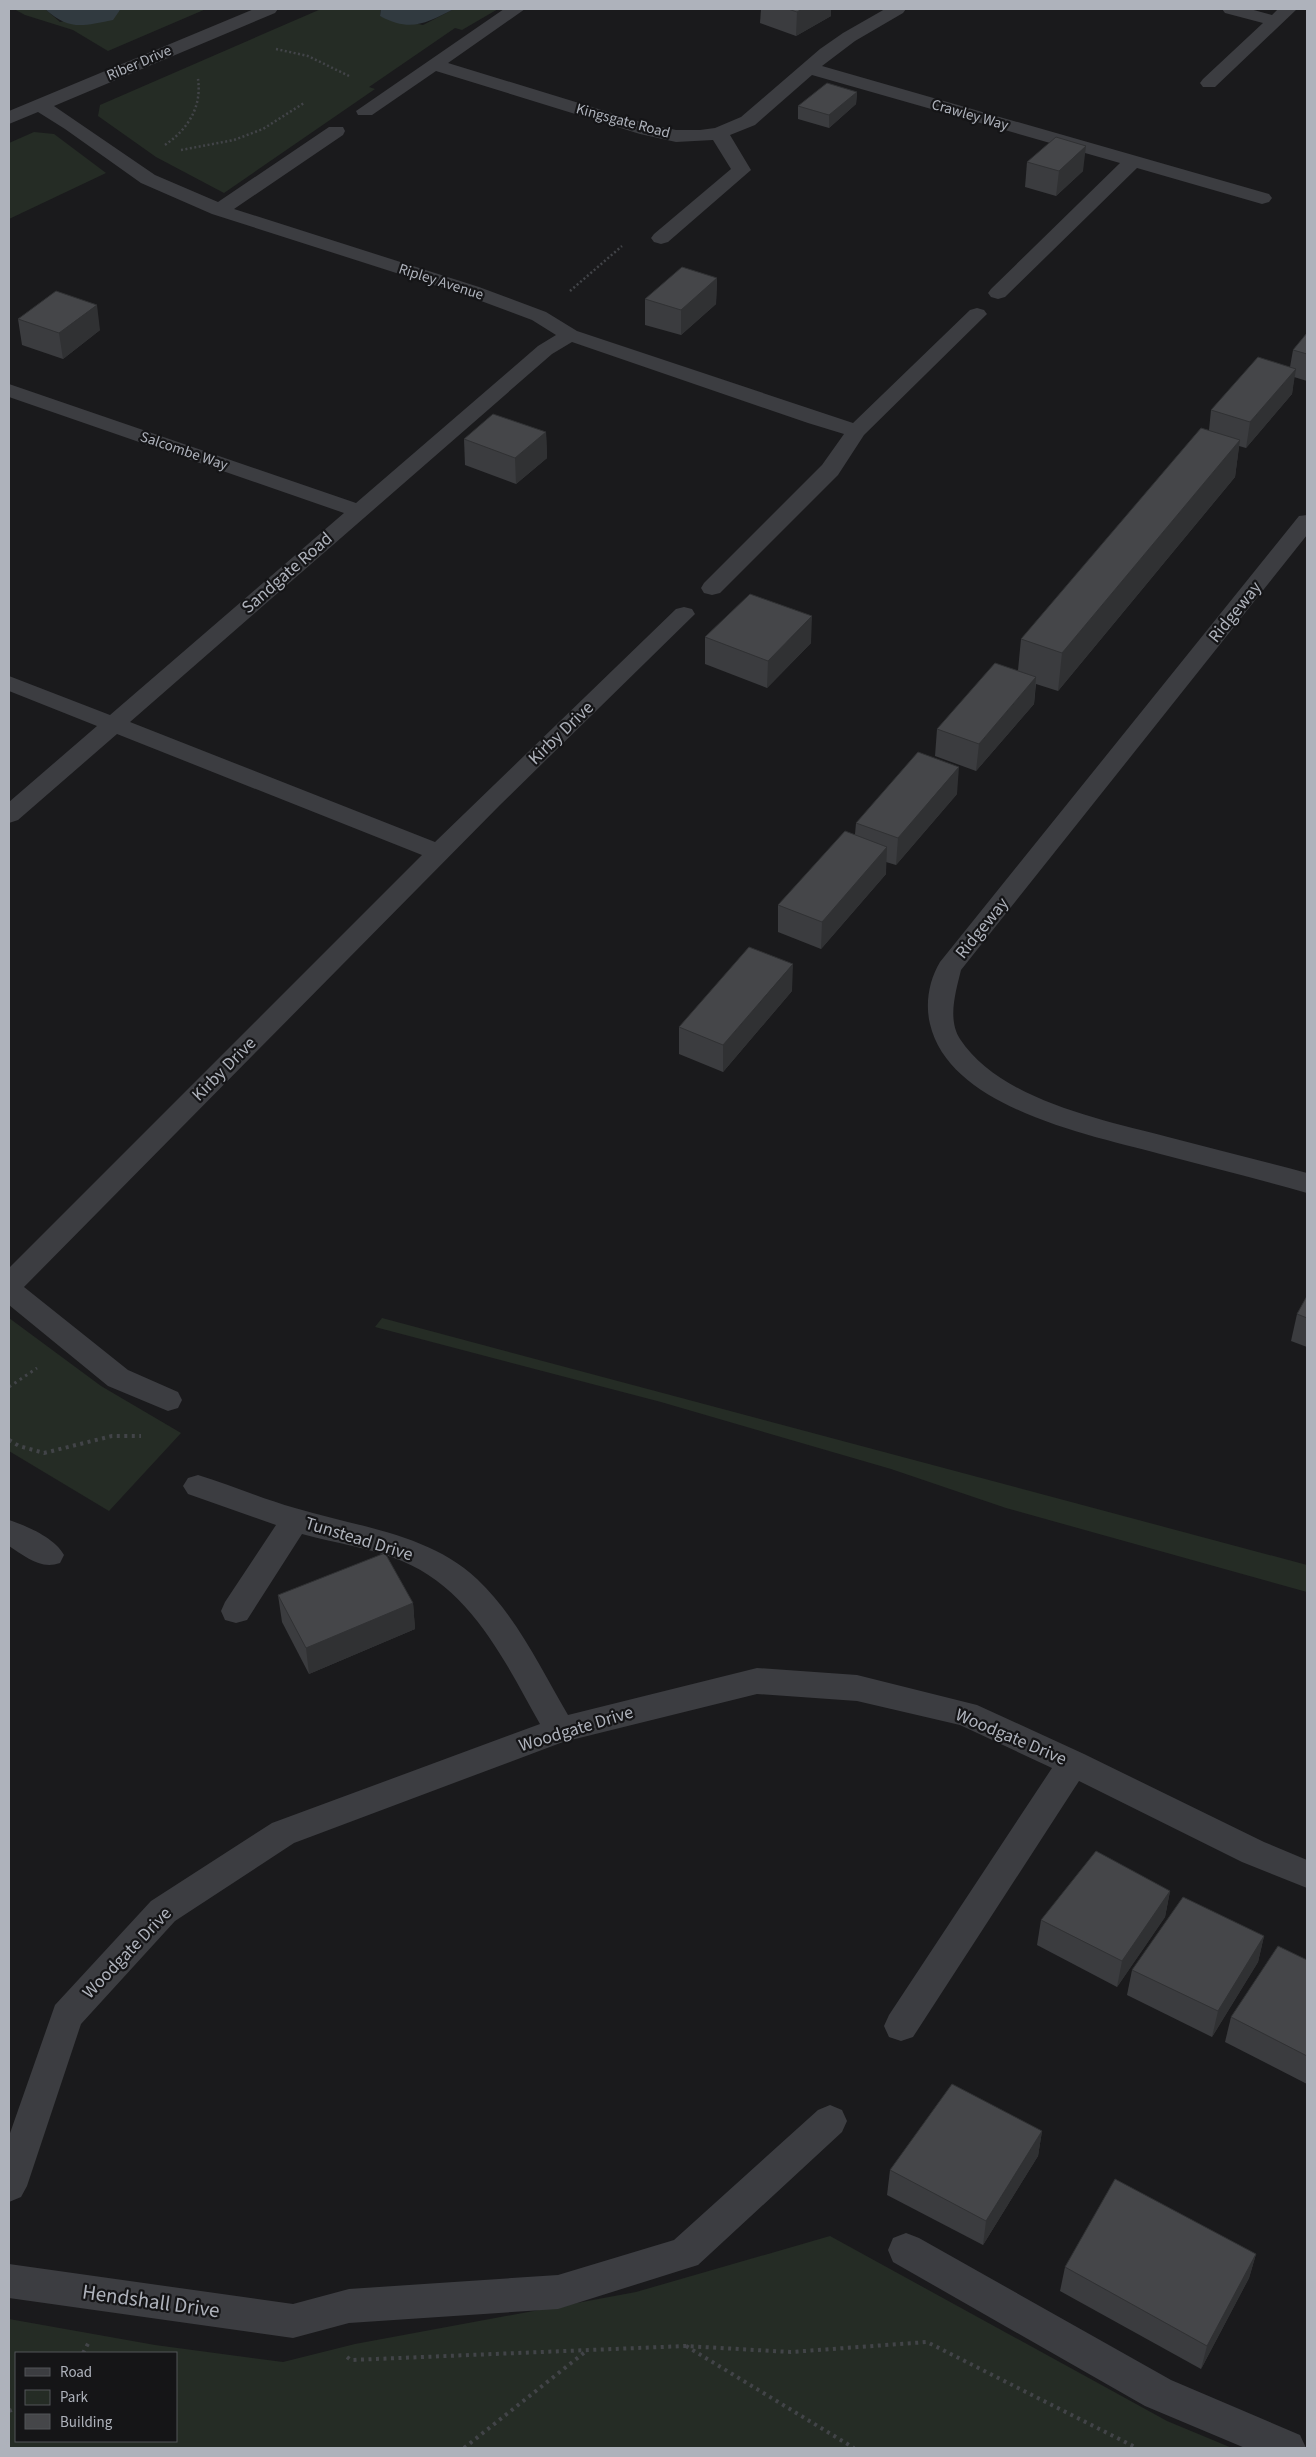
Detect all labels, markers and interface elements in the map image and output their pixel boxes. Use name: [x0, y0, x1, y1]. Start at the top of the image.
street label: Riber Drive: [103, 40, 175, 86]
street label: Crawley Way: [929, 94, 1011, 136]
street label: Kingsgate Road: [574, 98, 672, 144]
street label: Ripley Avenue: [396, 258, 486, 306]
street label: Salcombe Way: [137, 426, 231, 476]
street label: Sandgate Road: [236, 526, 338, 620]
street label: Ridgeway: [1202, 575, 1268, 648]
street label: Kirby Drive: [523, 695, 599, 770]
street label: Ridgeway: [949, 891, 1015, 964]
street label: Kirby Drive: [186, 1031, 262, 1107]
street label: Tunstead Drive: [302, 1511, 416, 1567]
street label: Woodgate Drive: [516, 1700, 636, 1758]
street label: Woodgate Drive: [952, 1702, 1071, 1772]
street label: Woodgate Drive: [77, 1902, 177, 2004]
street label: Hendshall Drive: [80, 2277, 222, 2325]
legend: [15, 2352, 178, 2442]
text: Road: [60, 2362, 92, 2383]
text: Park: [60, 2387, 89, 2408]
text: Building: [60, 2412, 113, 2433]

